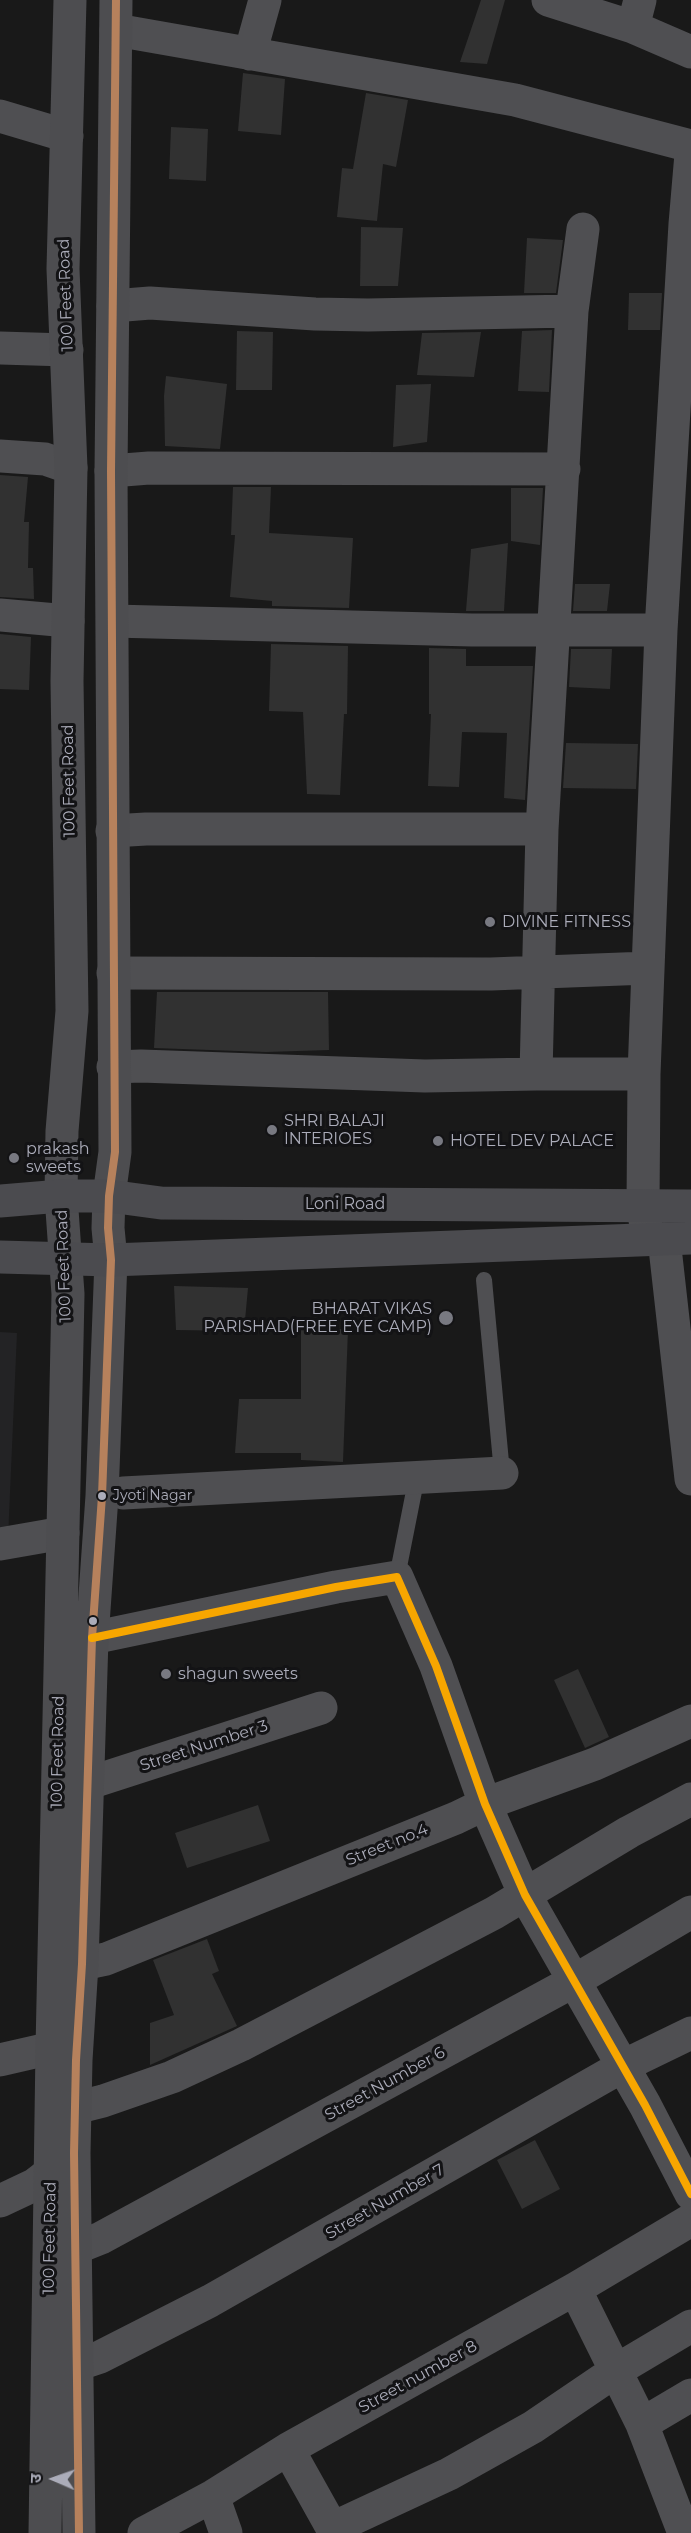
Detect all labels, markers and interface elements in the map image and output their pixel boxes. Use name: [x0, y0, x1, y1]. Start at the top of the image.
street label: 100 Feet Road: [54, 238, 78, 352]
street label: 100 Feet Road: [58, 724, 80, 838]
place label: DIVINE FITNESS: [502, 912, 631, 932]
marker: DIVINE FITNESS: [483, 915, 497, 929]
place label: SHRI BALAJI INTERIOES: [284, 1111, 385, 1149]
marker: SHRI BALAJI INTERIOES: [265, 1123, 279, 1137]
place label: HOTEL DEV PALACE: [450, 1131, 614, 1151]
marker: HOTEL DEV PALACE: [431, 1134, 445, 1148]
place label: prakash sweets: [26, 1139, 90, 1177]
marker: prakash sweets: [7, 1151, 21, 1165]
street label: Loni Road: [305, 1194, 385, 1214]
street label: 100 Feet Road: [52, 1209, 76, 1323]
place label: BHARAT VIKAS PARISHAD(FREE EYE CAMP): [203, 1299, 432, 1337]
marker: BHARAT VIKAS PARISHAD(FREE EYE CAMP): [437, 1309, 455, 1327]
place label: Jyoti Nagar: [113, 1488, 192, 1504]
marker: Jyoti Nagar: [96, 1490, 108, 1502]
unlabelled marker: [87, 1615, 99, 1627]
place label: shagun sweets: [178, 1664, 298, 1684]
marker: shagun sweets: [159, 1667, 173, 1681]
street label: 100 Feet Road: [47, 1695, 69, 1809]
street label: Street Number 3: [138, 1716, 270, 1776]
street label: Street no.4: [343, 1820, 431, 1870]
street label: Street Number 6: [322, 2043, 448, 2125]
street label: Street Number 7: [322, 2160, 448, 2244]
street label: 100 Feet Road: [39, 2181, 61, 2295]
street label: Street number 8: [355, 2337, 481, 2417]
north arrow: [24, 2449, 84, 2509]
text: उ: [26, 2473, 45, 2483]

